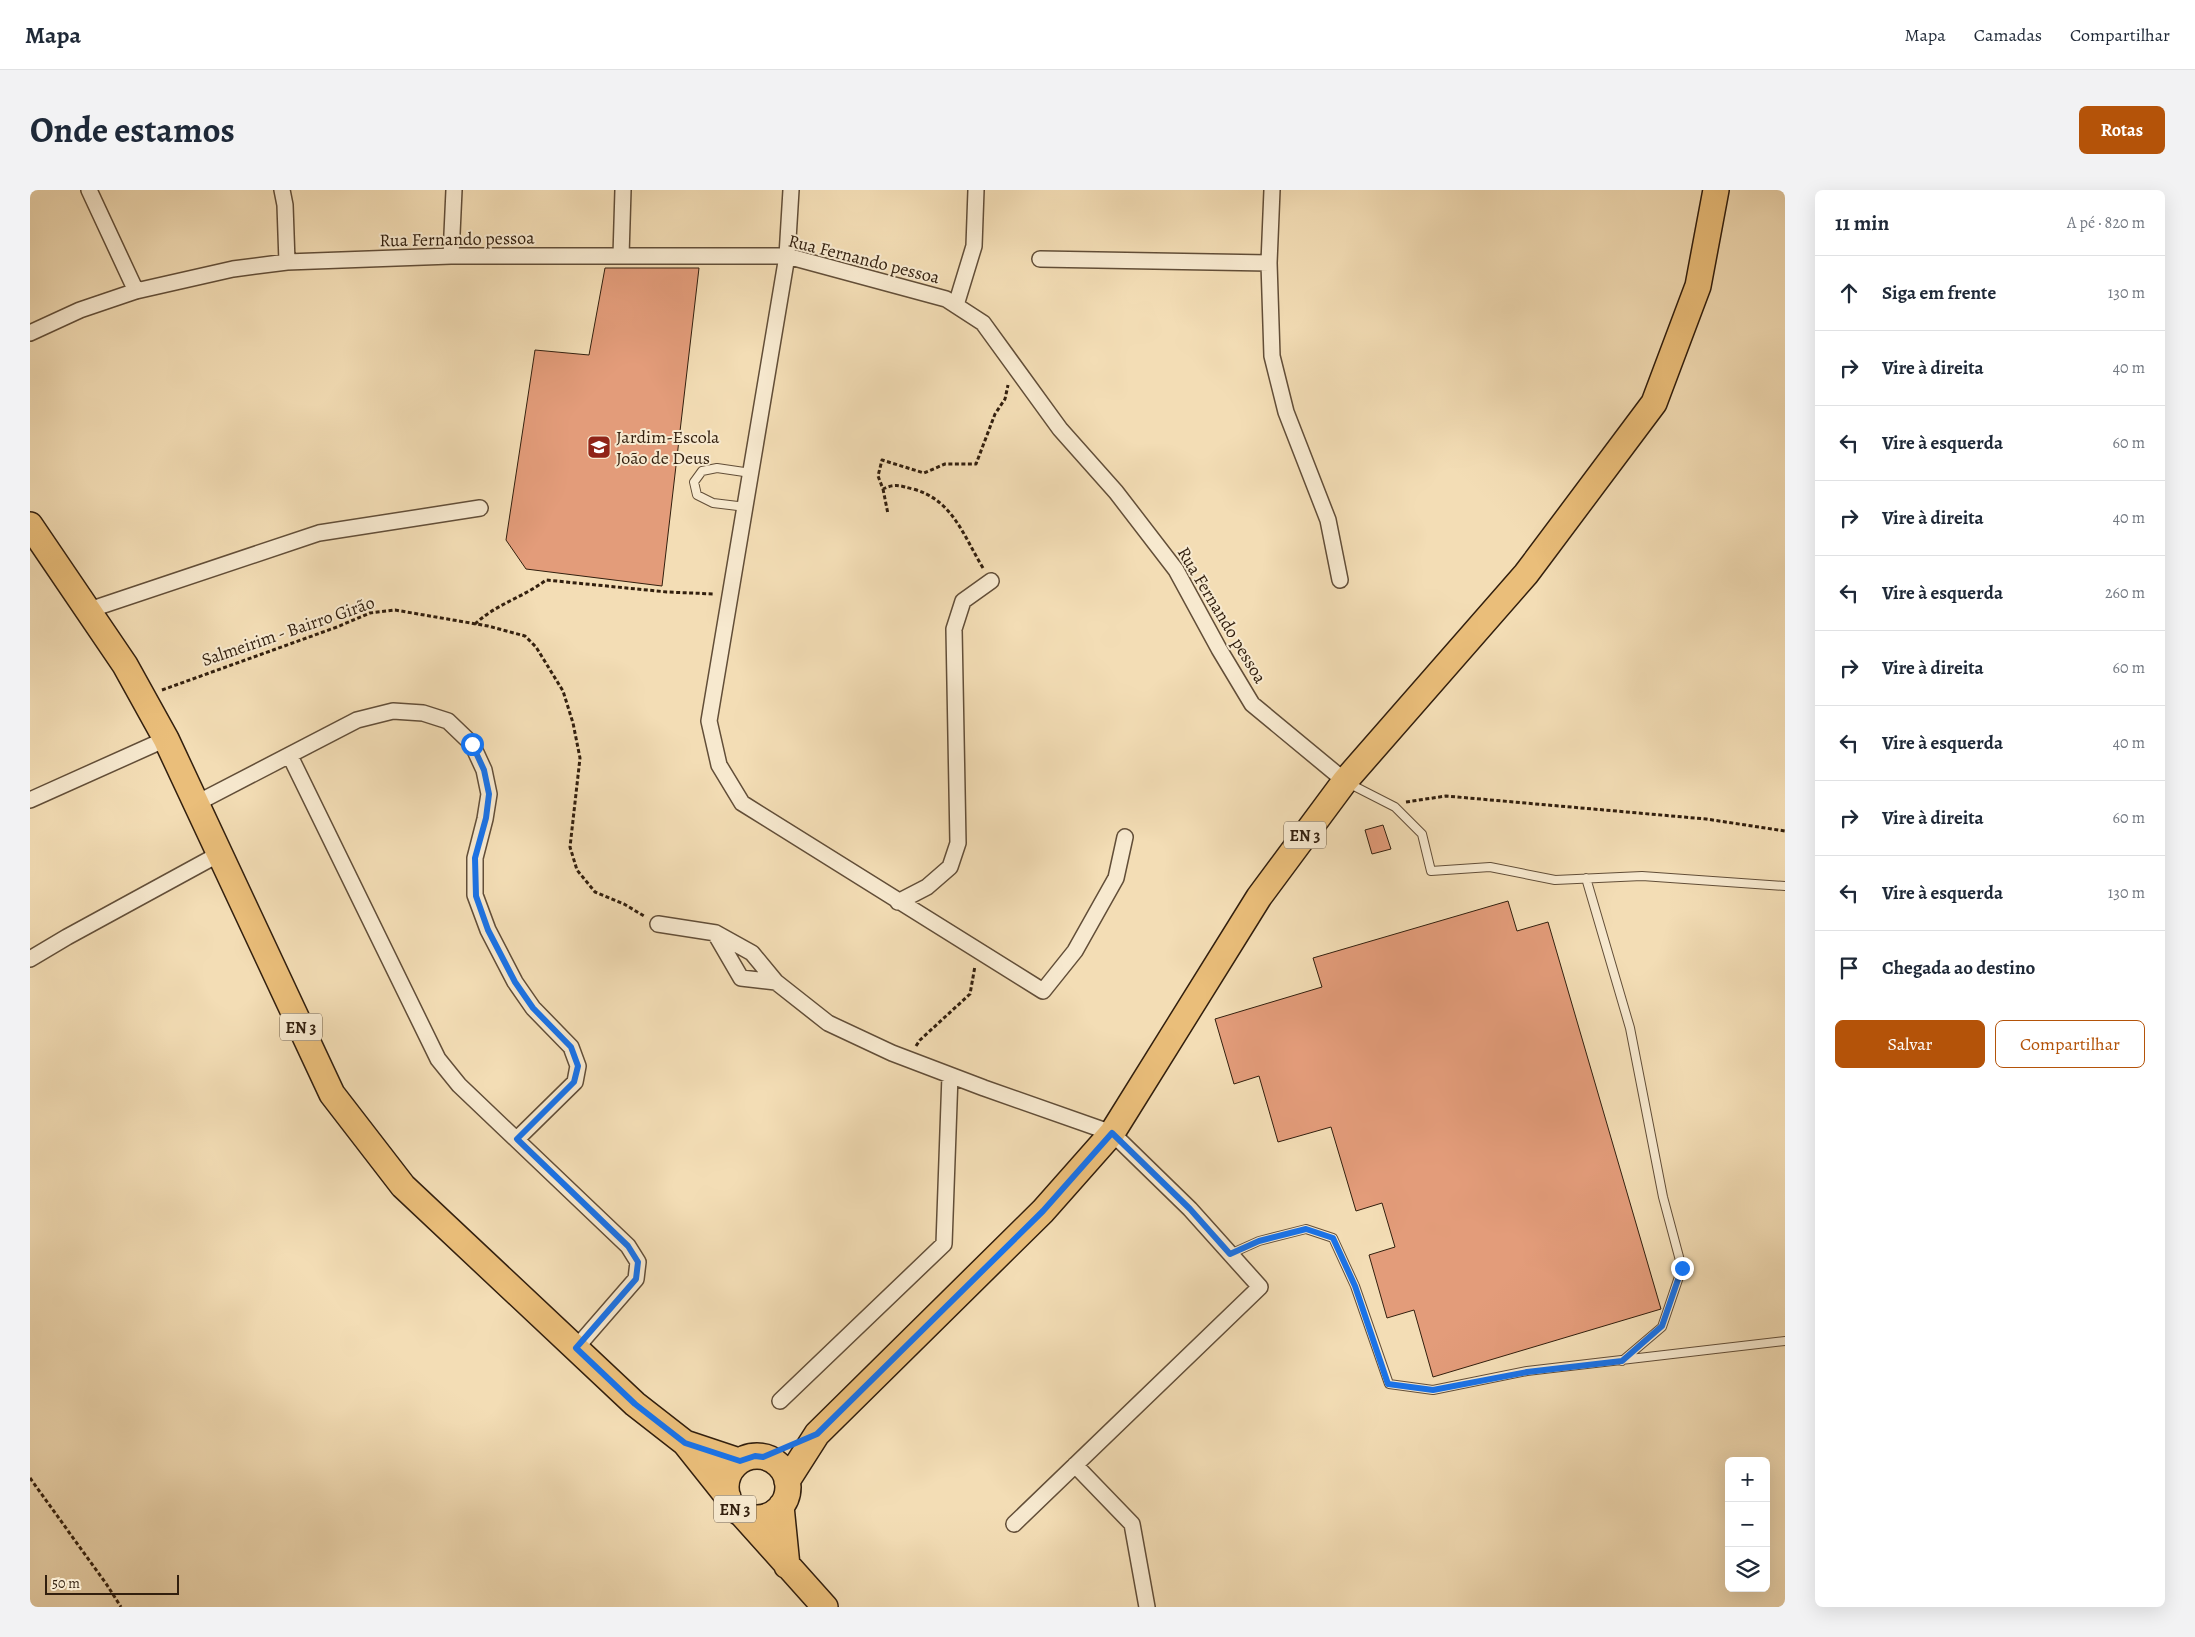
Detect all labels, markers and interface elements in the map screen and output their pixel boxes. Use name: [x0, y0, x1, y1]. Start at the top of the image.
text: Mapa: [25, 19, 81, 51]
text: Mapa: [1904, 23, 1946, 47]
text: Camadas: [1974, 23, 2042, 47]
text: Compartilhar: [2070, 23, 2170, 47]
text: Onde estamos: [30, 106, 235, 154]
button: Rotas: [2079, 106, 2165, 154]
text: 11 min: [1835, 209, 1889, 237]
text: A pé · 820 m: [2067, 212, 2145, 234]
street label: Rua Fernando pessoa: [379, 226, 535, 252]
street label: Rua Fernando pessoa: [786, 229, 943, 290]
icon: ahead: [1835, 279, 1863, 307]
text: Siga em frente: [1882, 280, 1996, 306]
text: 130 m: [2108, 282, 2145, 304]
icon: right: [1835, 354, 1863, 382]
text: Vire à direita: [1882, 355, 1984, 381]
text: 40 m: [2113, 357, 2145, 379]
place label: Jardim-Escola João de Deus: [616, 425, 720, 470]
icon: left: [1835, 429, 1863, 457]
text: Vire à esquerda: [1882, 430, 2003, 456]
text: 60 m: [2113, 432, 2145, 454]
school or university icon: Jardim-Escola João de Deus: [586, 434, 612, 460]
icon: right: [1835, 504, 1863, 532]
text: Vire à direita: [1882, 505, 1984, 531]
text: 40 m: [2113, 507, 2145, 529]
street label: Rua Fernando pessoa: [1172, 542, 1273, 688]
icon: left: [1835, 579, 1863, 607]
text: Vire à esquerda: [1882, 580, 2003, 606]
text: 260 m: [2105, 582, 2145, 604]
street label: Salmeirim - Bairro Girão: [198, 590, 378, 672]
icon: right: [1835, 654, 1863, 682]
text: Vire à direita: [1882, 655, 1984, 681]
text: 60 m: [2113, 657, 2145, 679]
icon: left: [1835, 729, 1863, 757]
text: Vire à esquerda: [1882, 730, 2003, 756]
text: 40 m: [2113, 732, 2145, 754]
route start: [461, 733, 484, 756]
icon: right: [1835, 804, 1863, 832]
text: Vire à direita: [1882, 805, 1984, 831]
text: 60 m: [2113, 807, 2145, 829]
road number: EN 3: [1284, 822, 1326, 848]
icon: left: [1835, 879, 1863, 907]
text: Vire à esquerda: [1882, 880, 2003, 906]
text: 130 m: [2108, 882, 2145, 904]
icon: arrive: [1835, 954, 1863, 982]
text: Chegada ao destino: [1882, 955, 2035, 981]
road number: EN 3: [280, 1014, 322, 1040]
button: Salvar: [1835, 1020, 1985, 1068]
button: Compartilhar: [1995, 1020, 2145, 1068]
route end: [1671, 1257, 1694, 1280]
map controls: [1725, 1457, 1770, 1592]
button: +: [1725, 1457, 1770, 1502]
road number: EN 3: [714, 1496, 756, 1522]
button: −: [1725, 1502, 1770, 1547]
button: layers: [1725, 1547, 1770, 1592]
scale bar: [45, 1572, 179, 1595]
text: 50 m: [52, 1574, 80, 1593]

